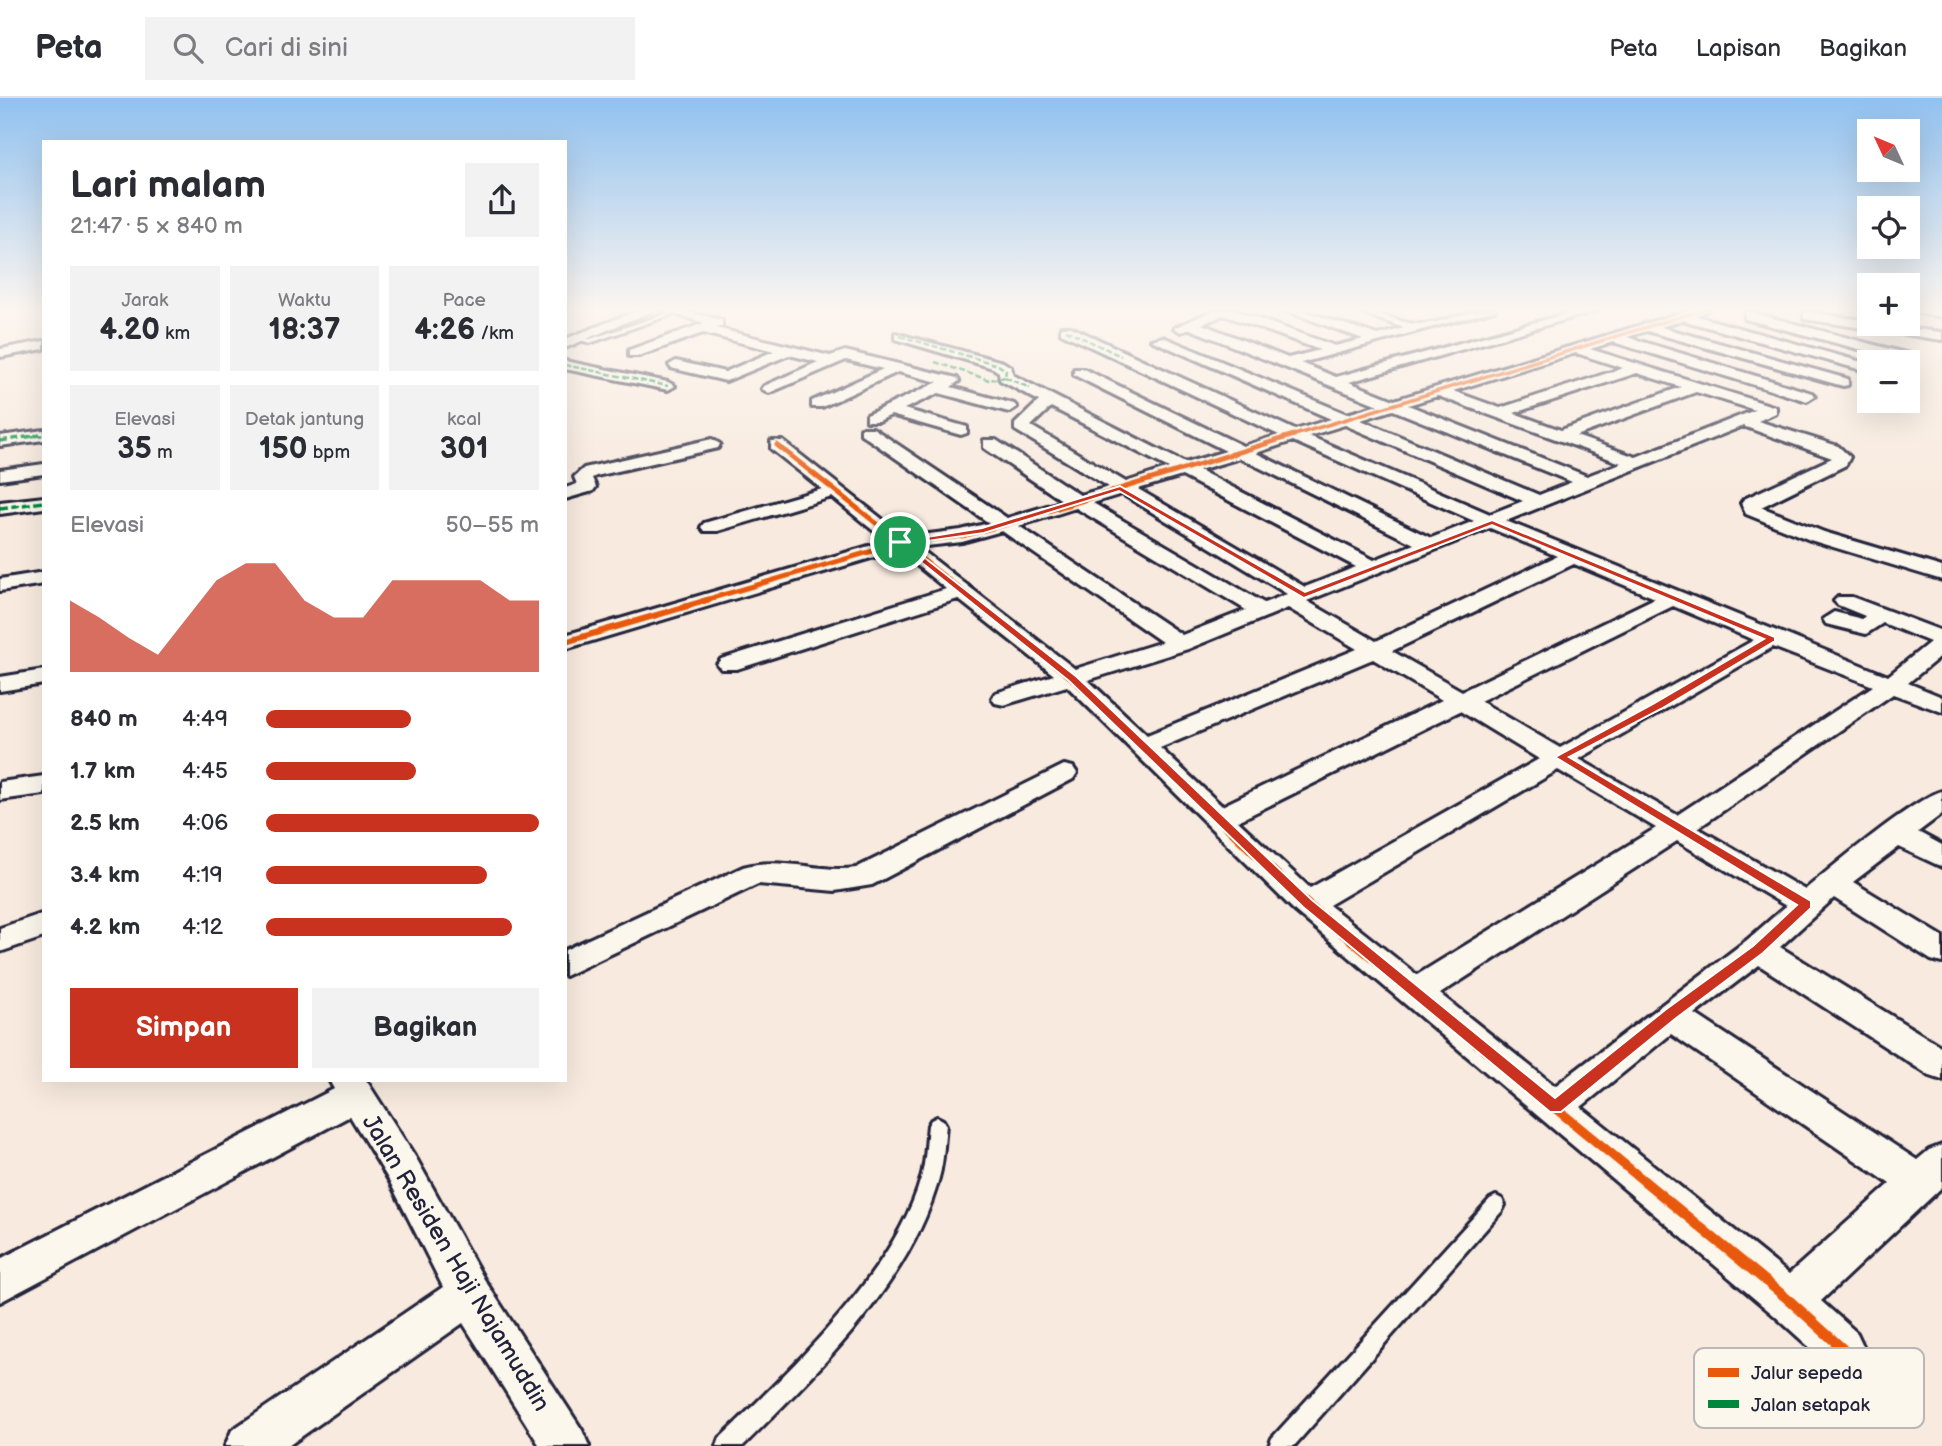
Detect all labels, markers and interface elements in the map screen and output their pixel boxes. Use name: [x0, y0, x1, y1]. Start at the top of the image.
search box: [145, 17, 635, 80]
text: Peta: [35, 28, 103, 68]
icon: search: [169, 29, 207, 67]
text: Cari di sini: [225, 33, 348, 64]
text: Peta: [1609, 34, 1658, 63]
text: Lapisan: [1696, 34, 1781, 63]
text: Bagikan: [1819, 34, 1907, 63]
north arrow: [1857, 119, 1920, 182]
map controls: [1857, 119, 1920, 413]
text: Lari malam: [70, 163, 266, 208]
button: share: [465, 163, 539, 237]
button: locate: [1857, 196, 1920, 259]
text: 21:47 · 5 × 840 m: [70, 212, 243, 240]
button: +: [1857, 273, 1920, 336]
text: Jarak: [121, 289, 168, 312]
text: Waktu: [278, 289, 331, 312]
text: Pace: [443, 289, 486, 312]
text: 4.20: [100, 312, 160, 348]
text: 18:37: [269, 312, 340, 348]
text: 4:26: [414, 312, 475, 348]
text: km: [160, 322, 190, 345]
text: /km: [475, 322, 514, 345]
button: −: [1857, 350, 1920, 413]
text: Elevasi: [114, 408, 175, 431]
text: Detak jantung: [245, 408, 364, 431]
text: kcal: [447, 408, 481, 431]
text: 35: [117, 431, 152, 467]
text: 150: [259, 431, 308, 467]
text: 301: [440, 431, 489, 467]
text: m: [152, 441, 173, 464]
text: bpm: [308, 441, 350, 464]
text: Elevasi: [70, 511, 144, 539]
text: 50–55 m: [446, 511, 539, 539]
pin: [870, 512, 930, 572]
icon: arrive: [881, 523, 919, 561]
text: 840 m: [70, 705, 138, 733]
text: 4:49: [182, 705, 228, 733]
text: 1.7 km: [70, 757, 135, 785]
text: 4:45: [182, 757, 228, 785]
text: 2.5 km: [70, 809, 140, 837]
text: 4:06: [182, 809, 228, 837]
text: 3.4 km: [70, 861, 140, 889]
text: 4:19: [182, 861, 223, 889]
text: 4.2 km: [70, 913, 140, 941]
text: 4:12: [182, 913, 223, 941]
button: Simpan: [70, 988, 298, 1068]
button: Bagikan: [312, 988, 539, 1068]
street label: Jalan Residen Haji Najamuddin: [356, 1109, 556, 1417]
legend: [1694, 1348, 1924, 1428]
text: Jalur sepeda: [1751, 1362, 1863, 1385]
text: Jalan setapak: [1751, 1394, 1870, 1417]

